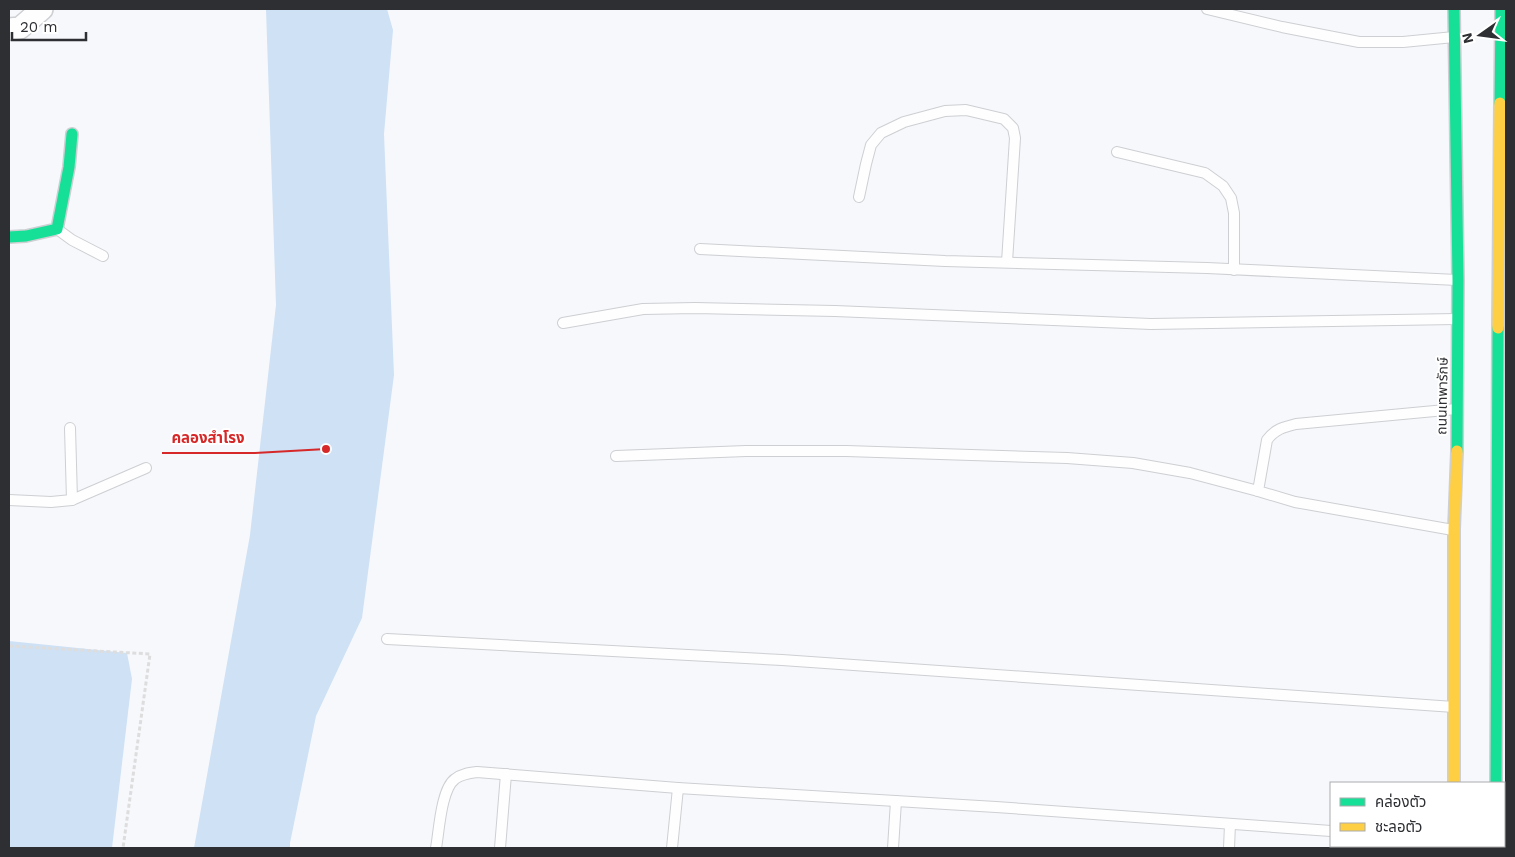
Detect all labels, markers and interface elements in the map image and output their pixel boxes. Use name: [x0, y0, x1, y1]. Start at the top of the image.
scale bar: [12, 10, 86, 42]
north arrow: [1455, 10, 1505, 60]
text: 20 m: [20, 18, 58, 36]
text: N: [1458, 31, 1476, 45]
street label: ถนนเทพารักษ์: [1433, 357, 1451, 435]
callout: คลองสำโรง: [162, 423, 255, 453]
text: คลองสำโรง: [171, 429, 245, 447]
legend: [1330, 782, 1505, 847]
text: คล่องตัว: [1375, 793, 1426, 811]
text: ชะลอตัว: [1375, 818, 1422, 836]

